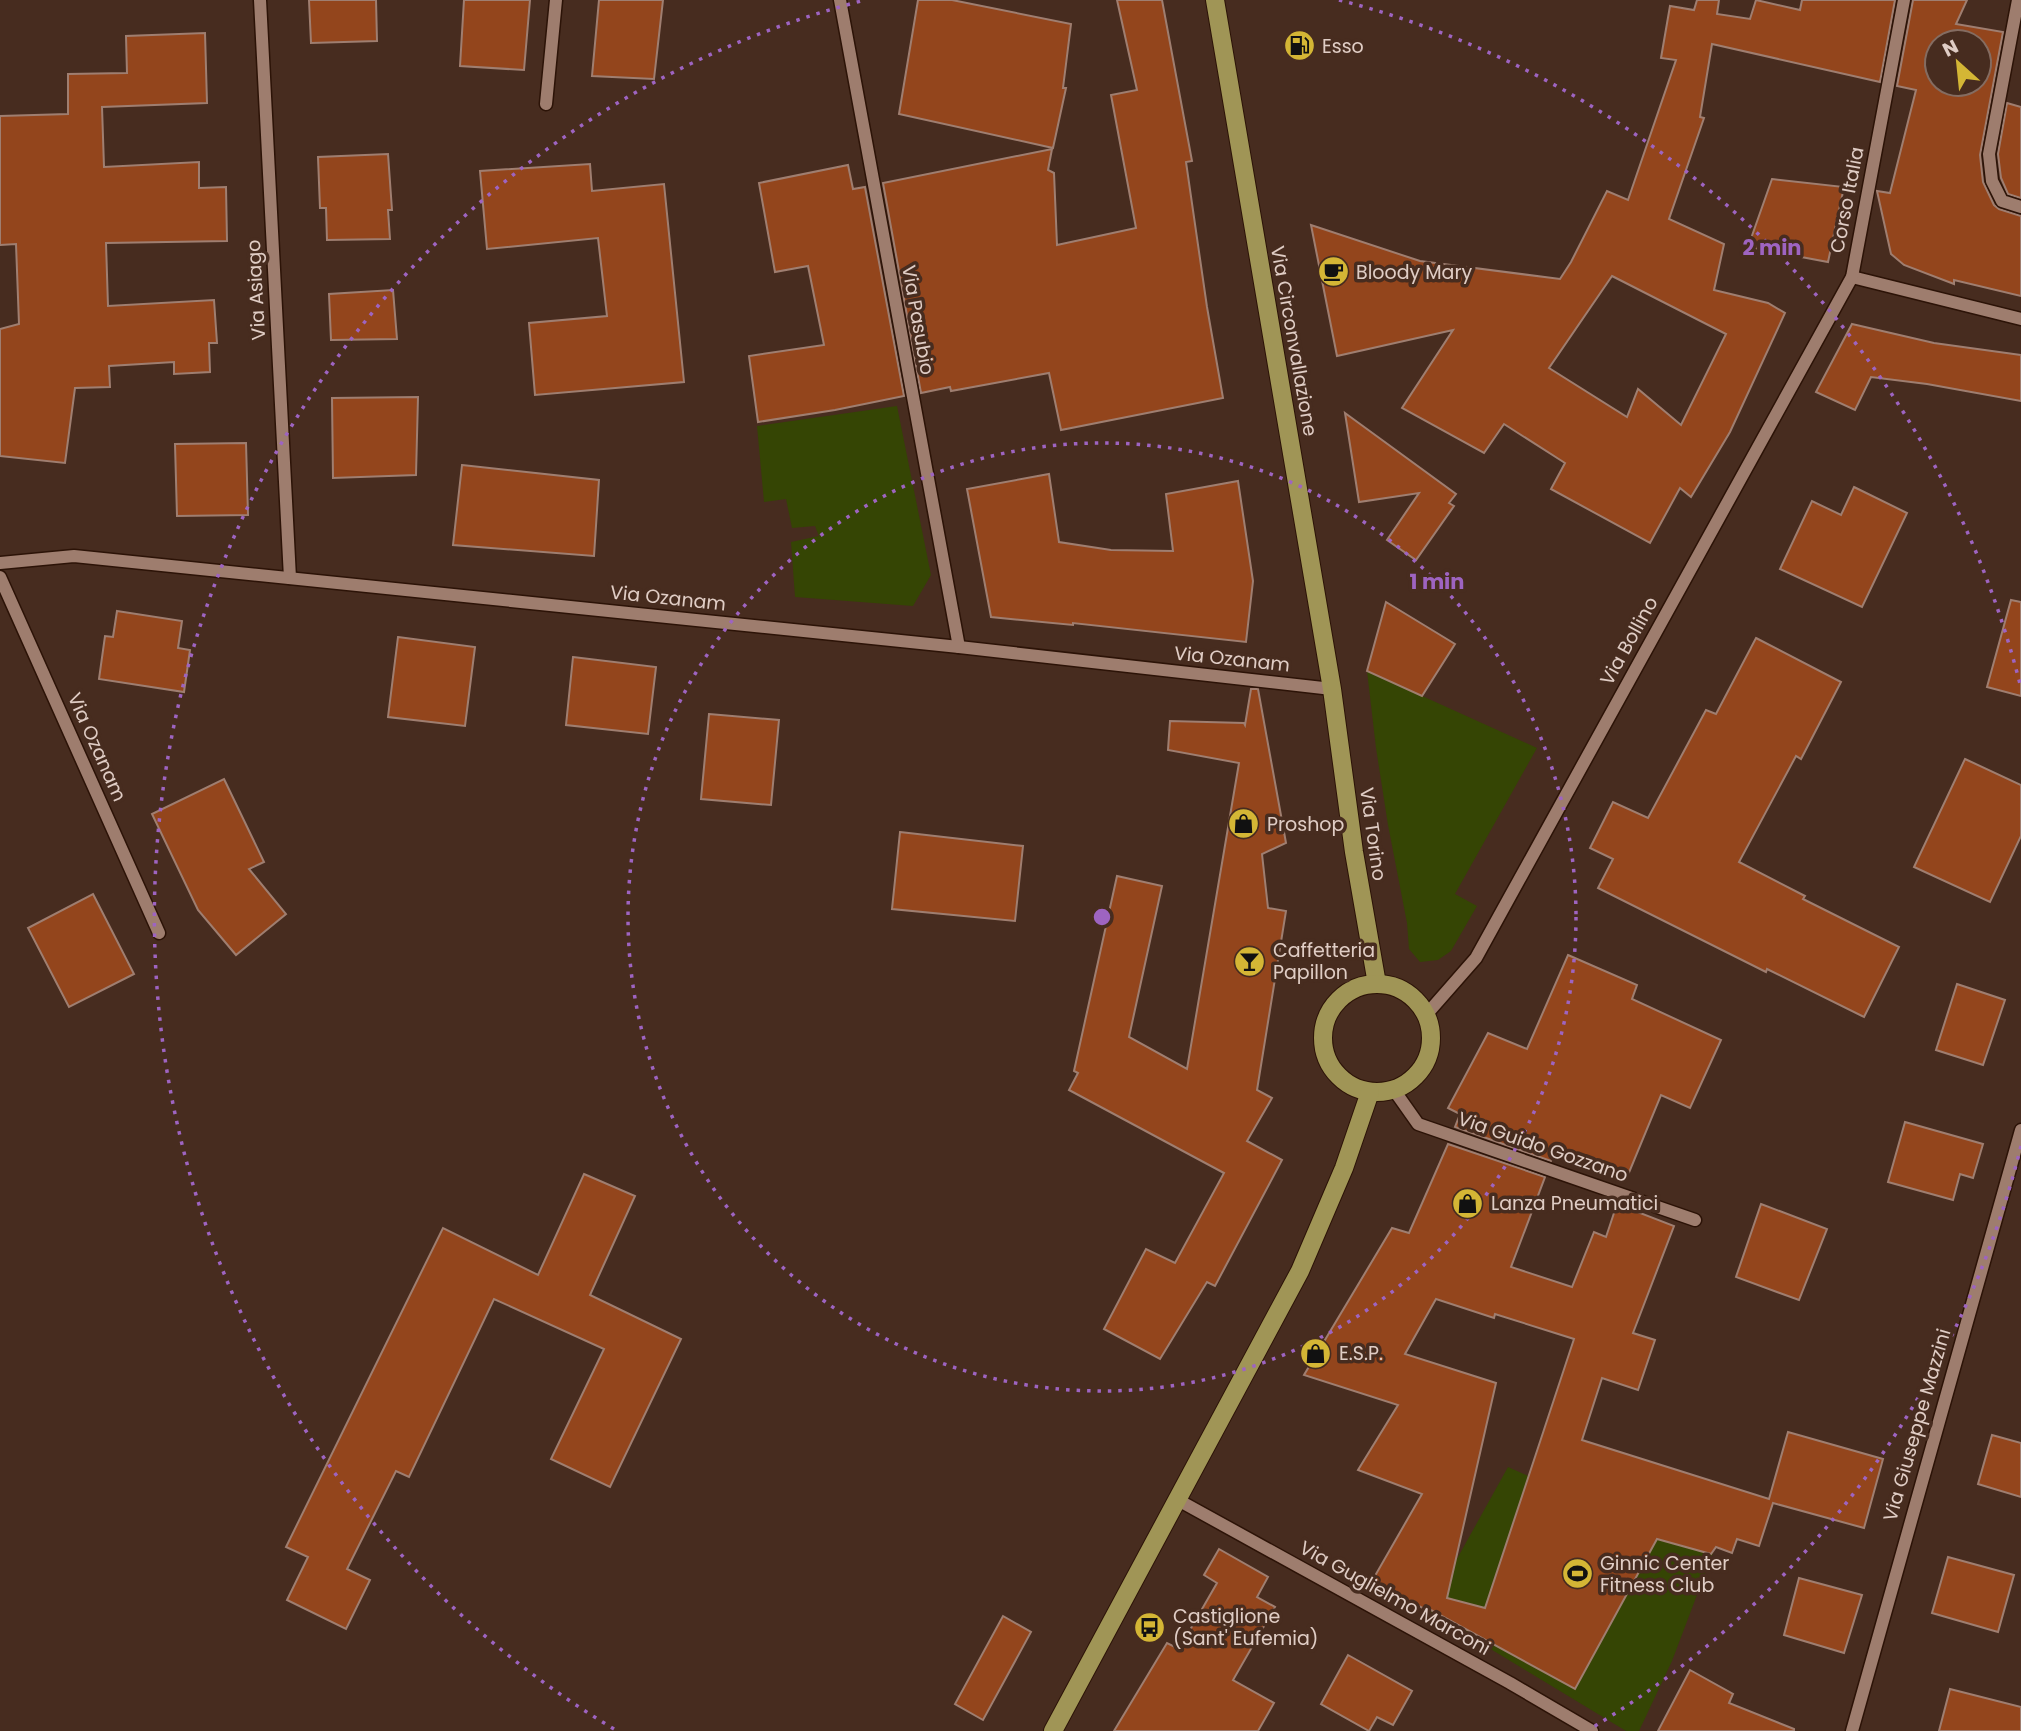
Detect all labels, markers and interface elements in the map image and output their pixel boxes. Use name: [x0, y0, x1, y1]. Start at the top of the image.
north arrow: [1923, 28, 1993, 98]
fuel station icon: Esso: [1282, 29, 1316, 63]
place label: Esso: [1322, 33, 1364, 60]
text: N: [1938, 33, 1963, 64]
street label: Corso Italia: [1823, 145, 1871, 255]
text: 2 min: [1742, 233, 1802, 262]
street label: Via Asiago: [240, 239, 272, 341]
street label: Via Circonvallazione: [1264, 244, 1324, 438]
cafe icon: Bloody Mary: [1316, 255, 1350, 289]
place label: Bloody Mary: [1356, 259, 1473, 286]
street label: Via Pasubio: [895, 263, 941, 377]
text: 1 min: [1410, 567, 1464, 596]
street label: Via Ozanam: [609, 578, 727, 618]
street label: Via Bollino: [1594, 592, 1664, 690]
street label: Via Ozanam: [1173, 639, 1291, 679]
street label: Via Ozanam: [61, 688, 133, 806]
street label: Via Torino: [1353, 786, 1393, 882]
shop icon: Proshop: [1227, 807, 1261, 841]
place label: Proshop: [1267, 811, 1344, 838]
centre of rings: [1090, 905, 1114, 929]
place label: Caffetteria Papillon: [1273, 937, 1375, 986]
bar icon: Caffetteria Papillon: [1233, 944, 1267, 978]
street label: Via Guido Gozzano: [1454, 1105, 1632, 1189]
shop icon: Lanza Pneumatici: [1451, 1186, 1485, 1220]
place label: Lanza Pneumatici: [1491, 1190, 1658, 1217]
street label: Via Giuseppe Mazzini: [1877, 1325, 1957, 1525]
shop icon: E.S.P.: [1299, 1336, 1333, 1370]
place label: E.S.P.: [1339, 1340, 1383, 1367]
street label: Via Guglielmo Marconi: [1295, 1534, 1495, 1662]
place label: Ginnic Center Fitness Club: [1600, 1550, 1729, 1599]
sports icon: Ginnic Center Fitness Club: [1560, 1557, 1594, 1591]
place label: Castiglione (Sant' Eufemia): [1173, 1603, 1318, 1652]
bus stop icon: Castiglione (Sant' Eufemia): [1133, 1610, 1167, 1644]

